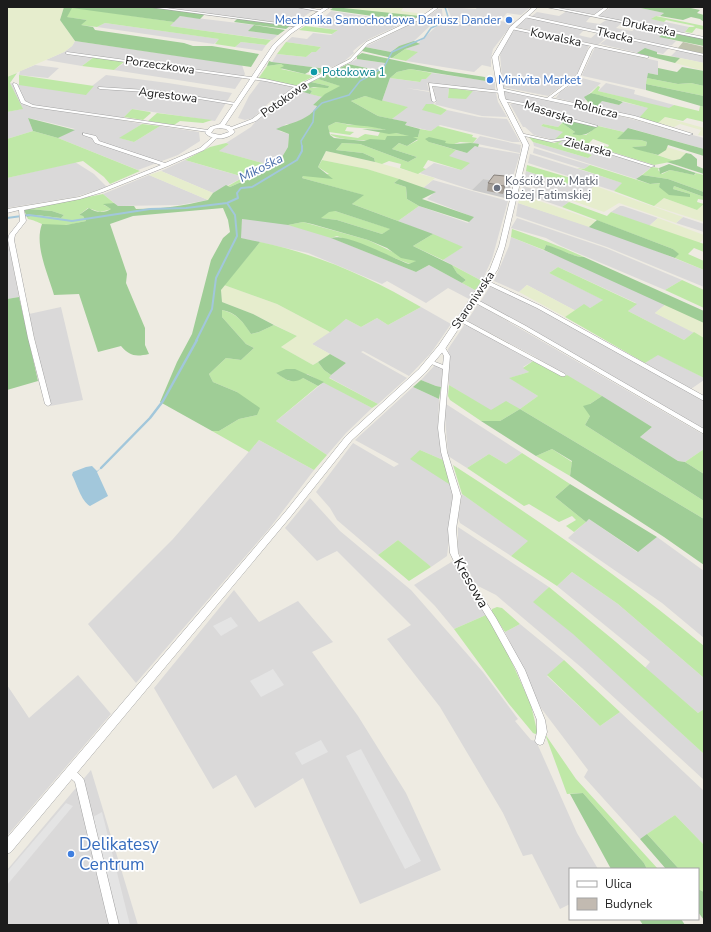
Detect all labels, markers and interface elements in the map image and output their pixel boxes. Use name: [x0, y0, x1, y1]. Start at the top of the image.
place label: Mechanika Samochodowa Dariusz Dander: [275, 12, 502, 28]
street label: Drukarska: [621, 14, 677, 40]
marker: Mechanika Samochodowa Dariusz Dander: [504, 15, 514, 25]
street label: Tkacka: [595, 23, 635, 47]
street label: Kowalska: [529, 24, 583, 50]
street label: Porzeczkowa: [124, 52, 196, 78]
place label: Potokowa 1: [322, 64, 386, 80]
marker: Potokowa 1: [309, 67, 319, 77]
place label: Minivita Market: [498, 72, 581, 88]
marker: Minivita Market: [485, 75, 495, 85]
street label: Potokowa: [257, 77, 311, 121]
street label: Agrestowa: [138, 83, 198, 107]
street label: Rolnicza: [572, 96, 620, 122]
street label: Masarska: [522, 97, 576, 127]
street label: Zielarska: [563, 133, 613, 161]
water label: Mikośka: [236, 149, 286, 187]
place label: Kościół pw. Matki Bożej Fatimskiej: [505, 173, 598, 203]
marker: Kościół pw. Matki Bożej Fatimskiej: [492, 183, 502, 193]
street label: Staroniwska: [448, 268, 498, 332]
street label: Kresowa: [449, 555, 493, 611]
place label: Delikatesy Centrum: [79, 833, 159, 876]
marker: Delikatesy Centrum: [66, 849, 76, 859]
legend: [569, 868, 699, 920]
text: Ulica: [605, 876, 632, 892]
text: Budynek: [605, 896, 653, 912]

